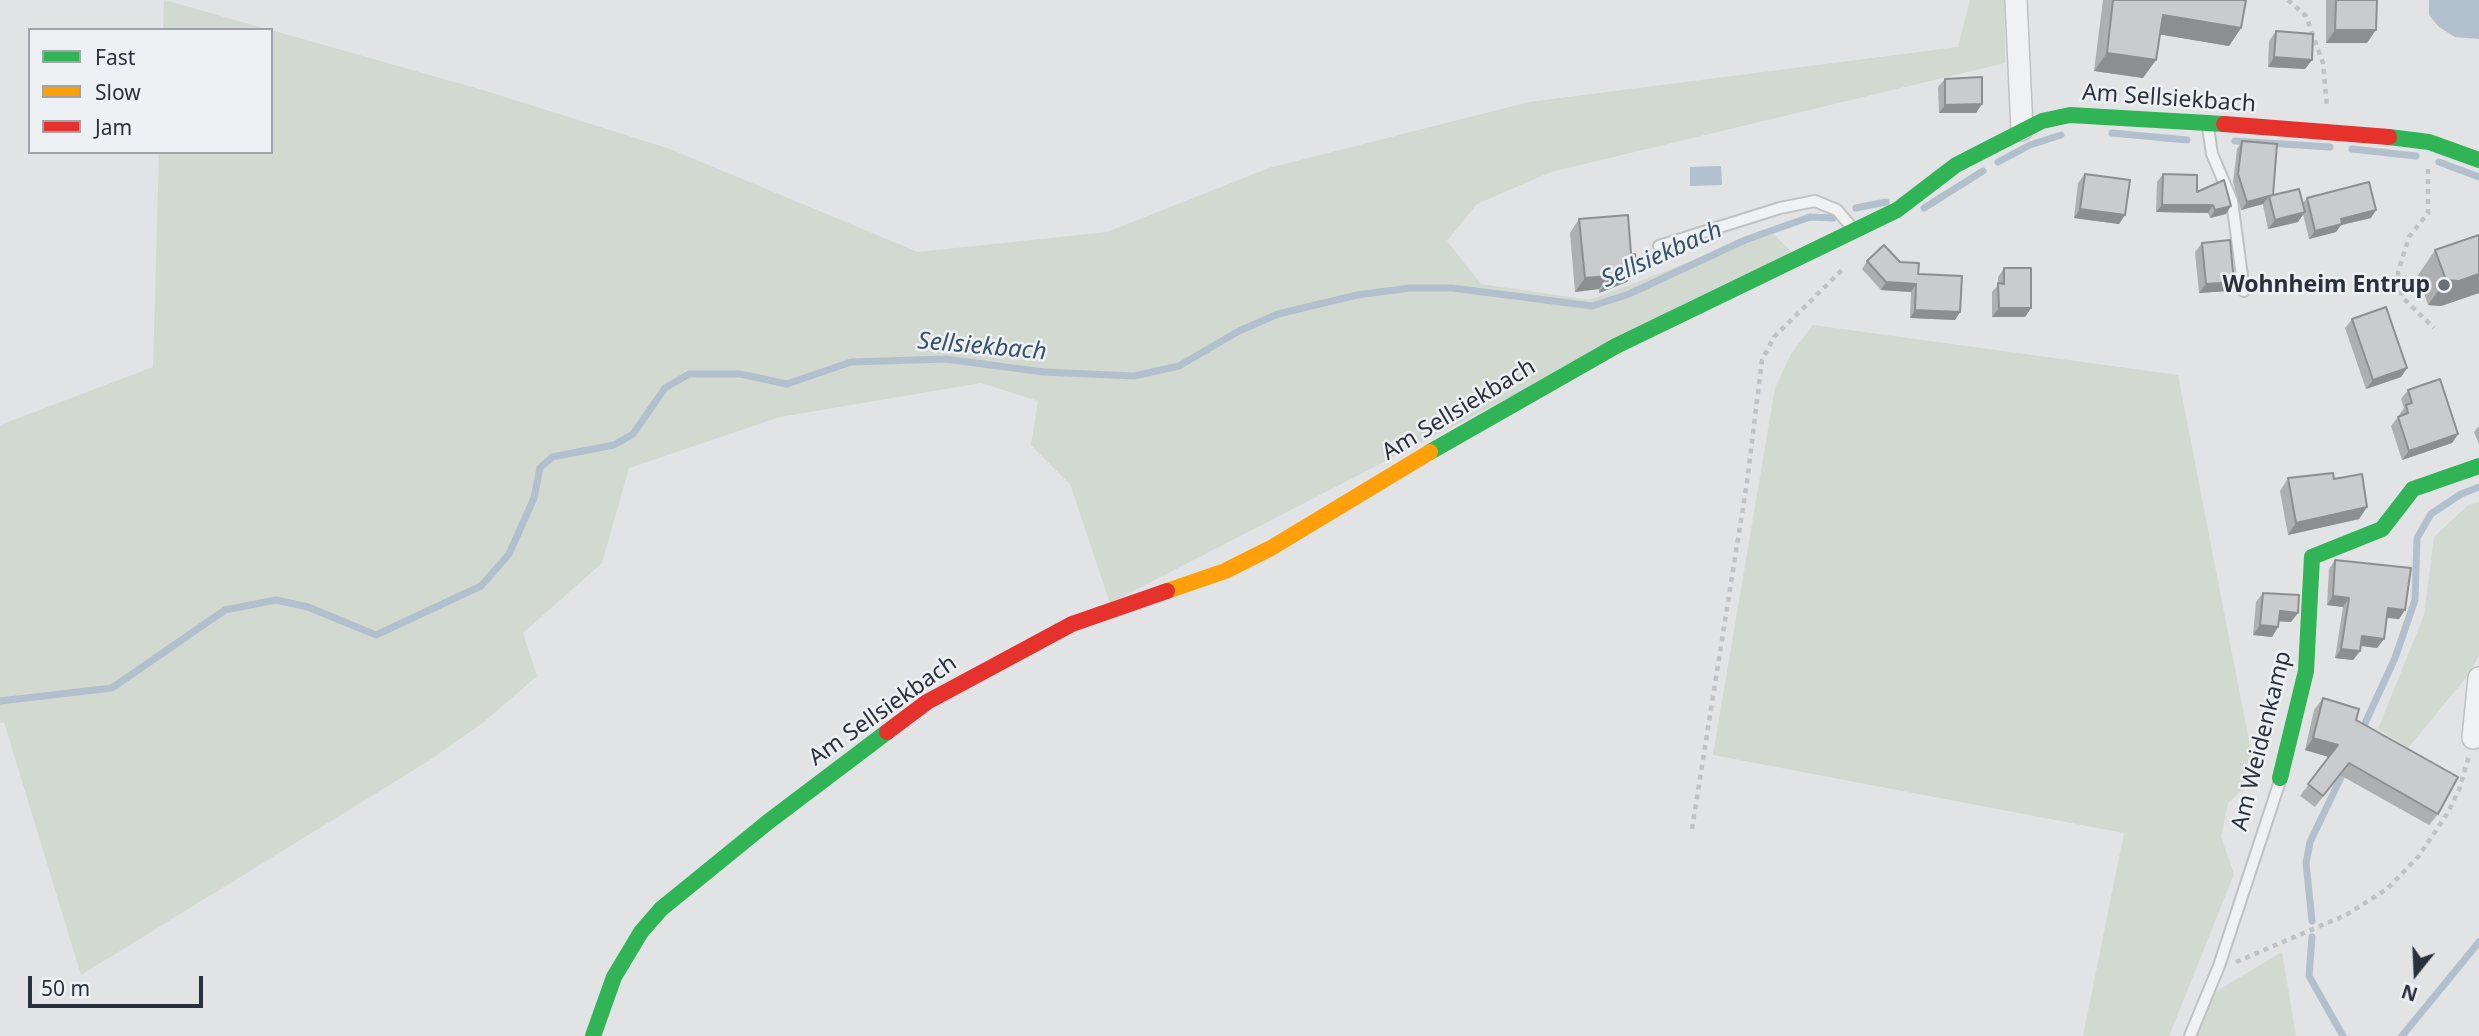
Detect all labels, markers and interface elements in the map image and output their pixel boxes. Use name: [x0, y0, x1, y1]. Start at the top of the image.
legend: [28, 28, 273, 154]
text: Fast: [95, 43, 135, 71]
text: Slow: [95, 78, 141, 106]
street label: Am Sellsiekbach: [2081, 79, 2257, 119]
text: Jam: [95, 113, 132, 141]
water label: Sellsiekbach: [1597, 216, 1727, 294]
place label: Wohnheim Entrup: [2222, 271, 2430, 299]
marker: Wohnheim Entrup: [2436, 277, 2452, 293]
water label: Sellsiekbach: [916, 327, 1048, 367]
street label: Am Sellsiekbach: [1377, 353, 1541, 467]
street label: Am Weidenkamp: [2226, 648, 2298, 834]
street label: Am Sellsiekbach: [804, 650, 962, 772]
north arrow: [2381, 938, 2451, 1008]
scale bar: [32, 962, 206, 1006]
text: 50 m: [41, 974, 90, 1002]
text: N: [2398, 978, 2421, 1008]

